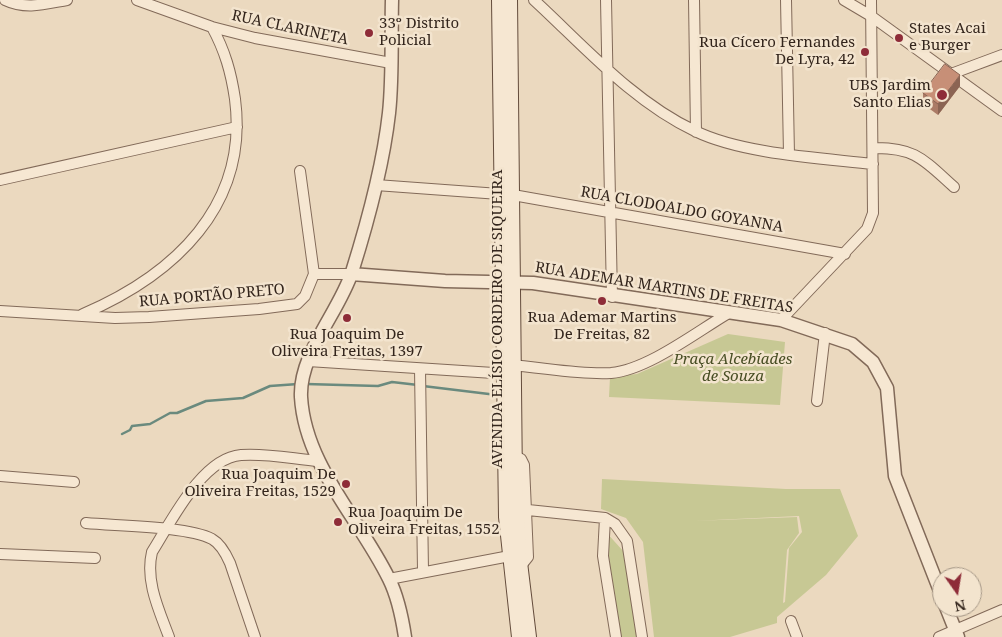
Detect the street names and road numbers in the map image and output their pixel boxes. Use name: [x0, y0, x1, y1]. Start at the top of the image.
street label: RUA CLARINETA: [230, 7, 350, 49]
street label: AVENIDA ELÍSIO CORDEIRO DE SIQUEIRA: [489, 169, 507, 469]
street label: RUA CLODOALDO GOYANNA: [579, 183, 785, 237]
street label: RUA ADEMAR MARTINS DE FREITAS: [534, 259, 794, 317]
street label: RUA PORTÃO PRETO: [138, 281, 286, 311]

